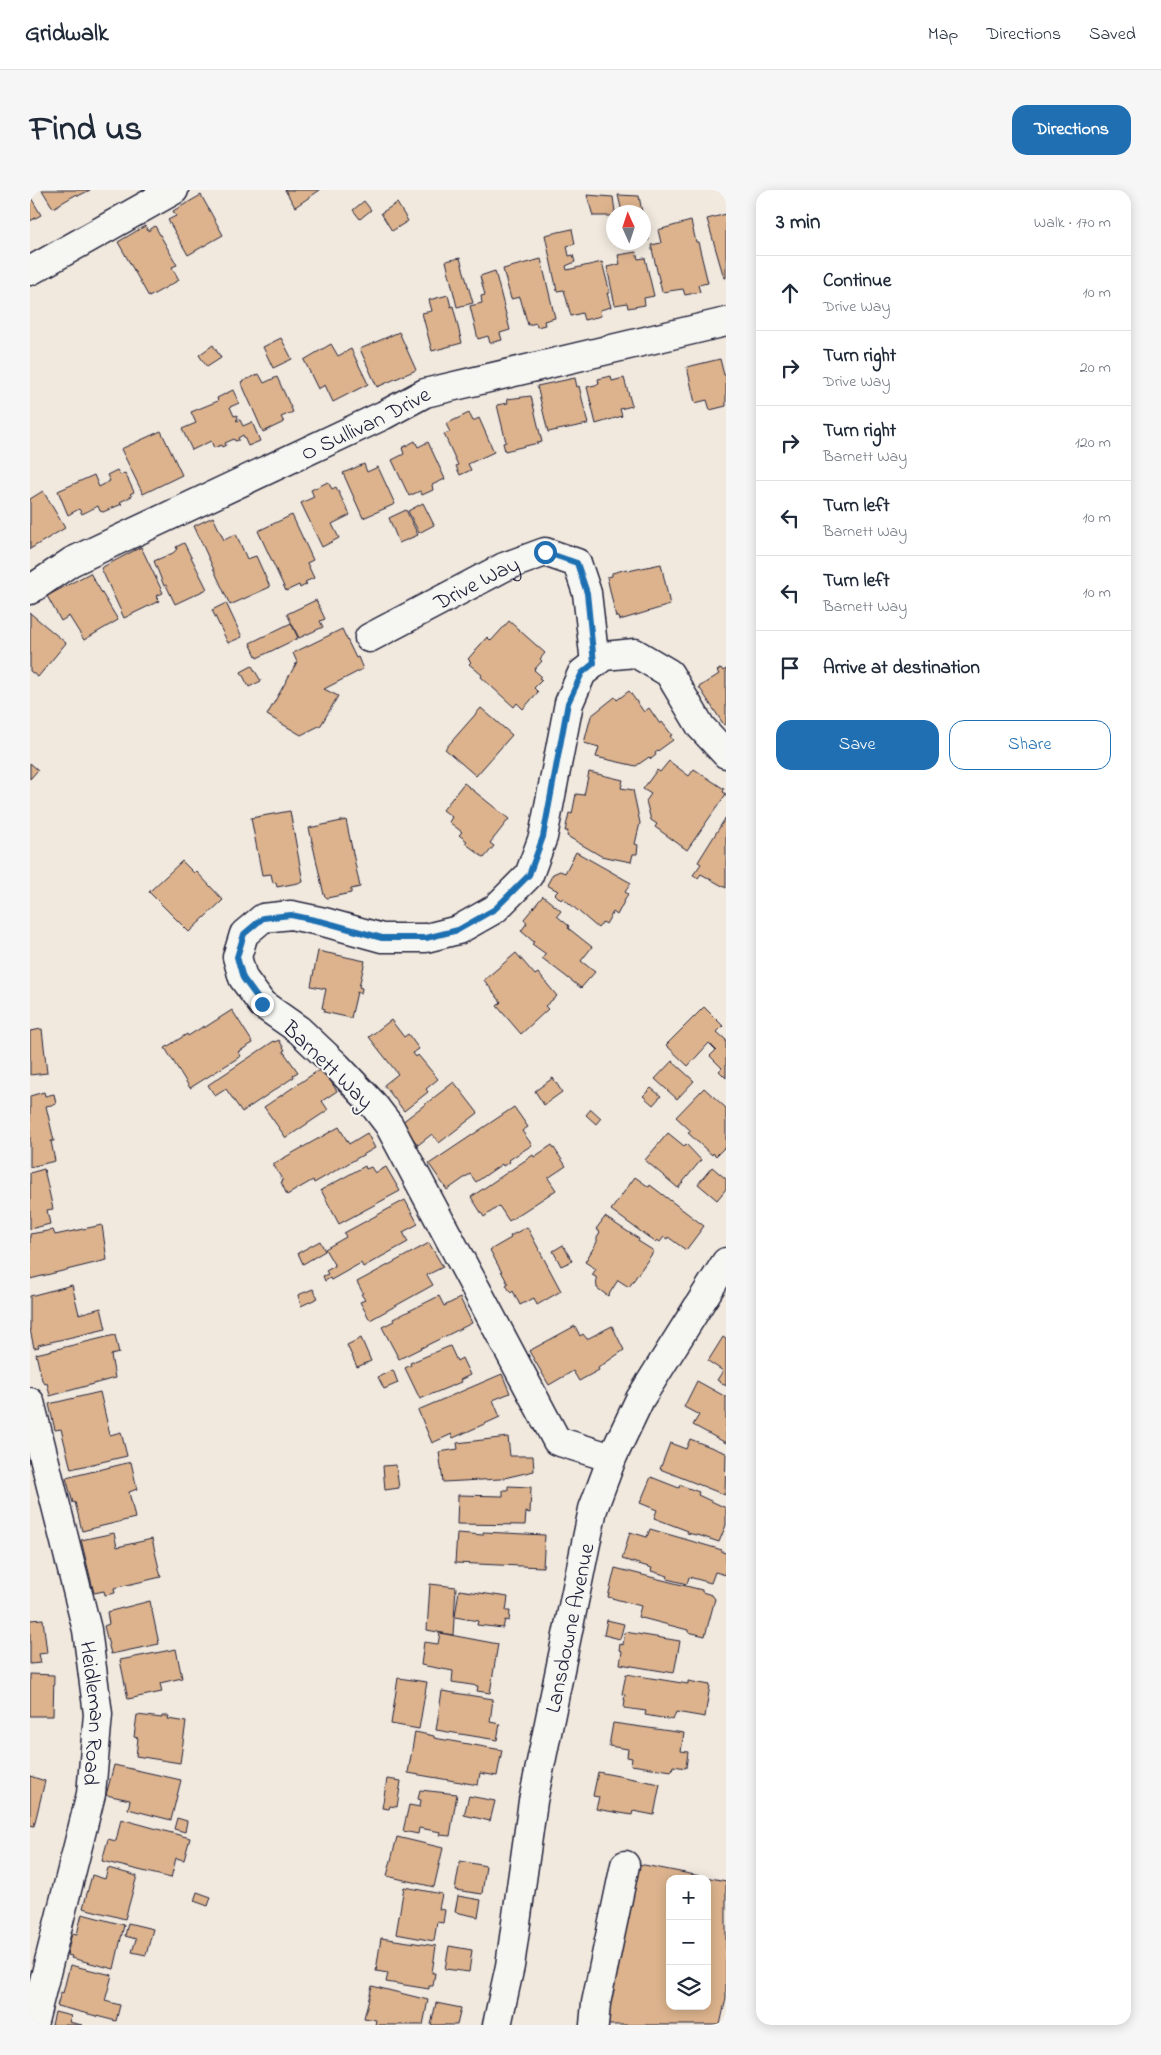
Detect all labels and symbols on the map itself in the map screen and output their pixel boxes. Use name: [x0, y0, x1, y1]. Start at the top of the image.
north arrow: [606, 205, 651, 250]
street label: O Sullivan Drive: [296, 380, 437, 471]
route start: [534, 541, 557, 564]
street label: Drive Way: [428, 550, 525, 621]
route end: [251, 993, 274, 1016]
street label: Barnett Way: [273, 1014, 380, 1119]
street label: Lansdowne Avenue: [539, 1540, 605, 1716]
street label: Heidleman Road: [70, 1639, 111, 1787]

